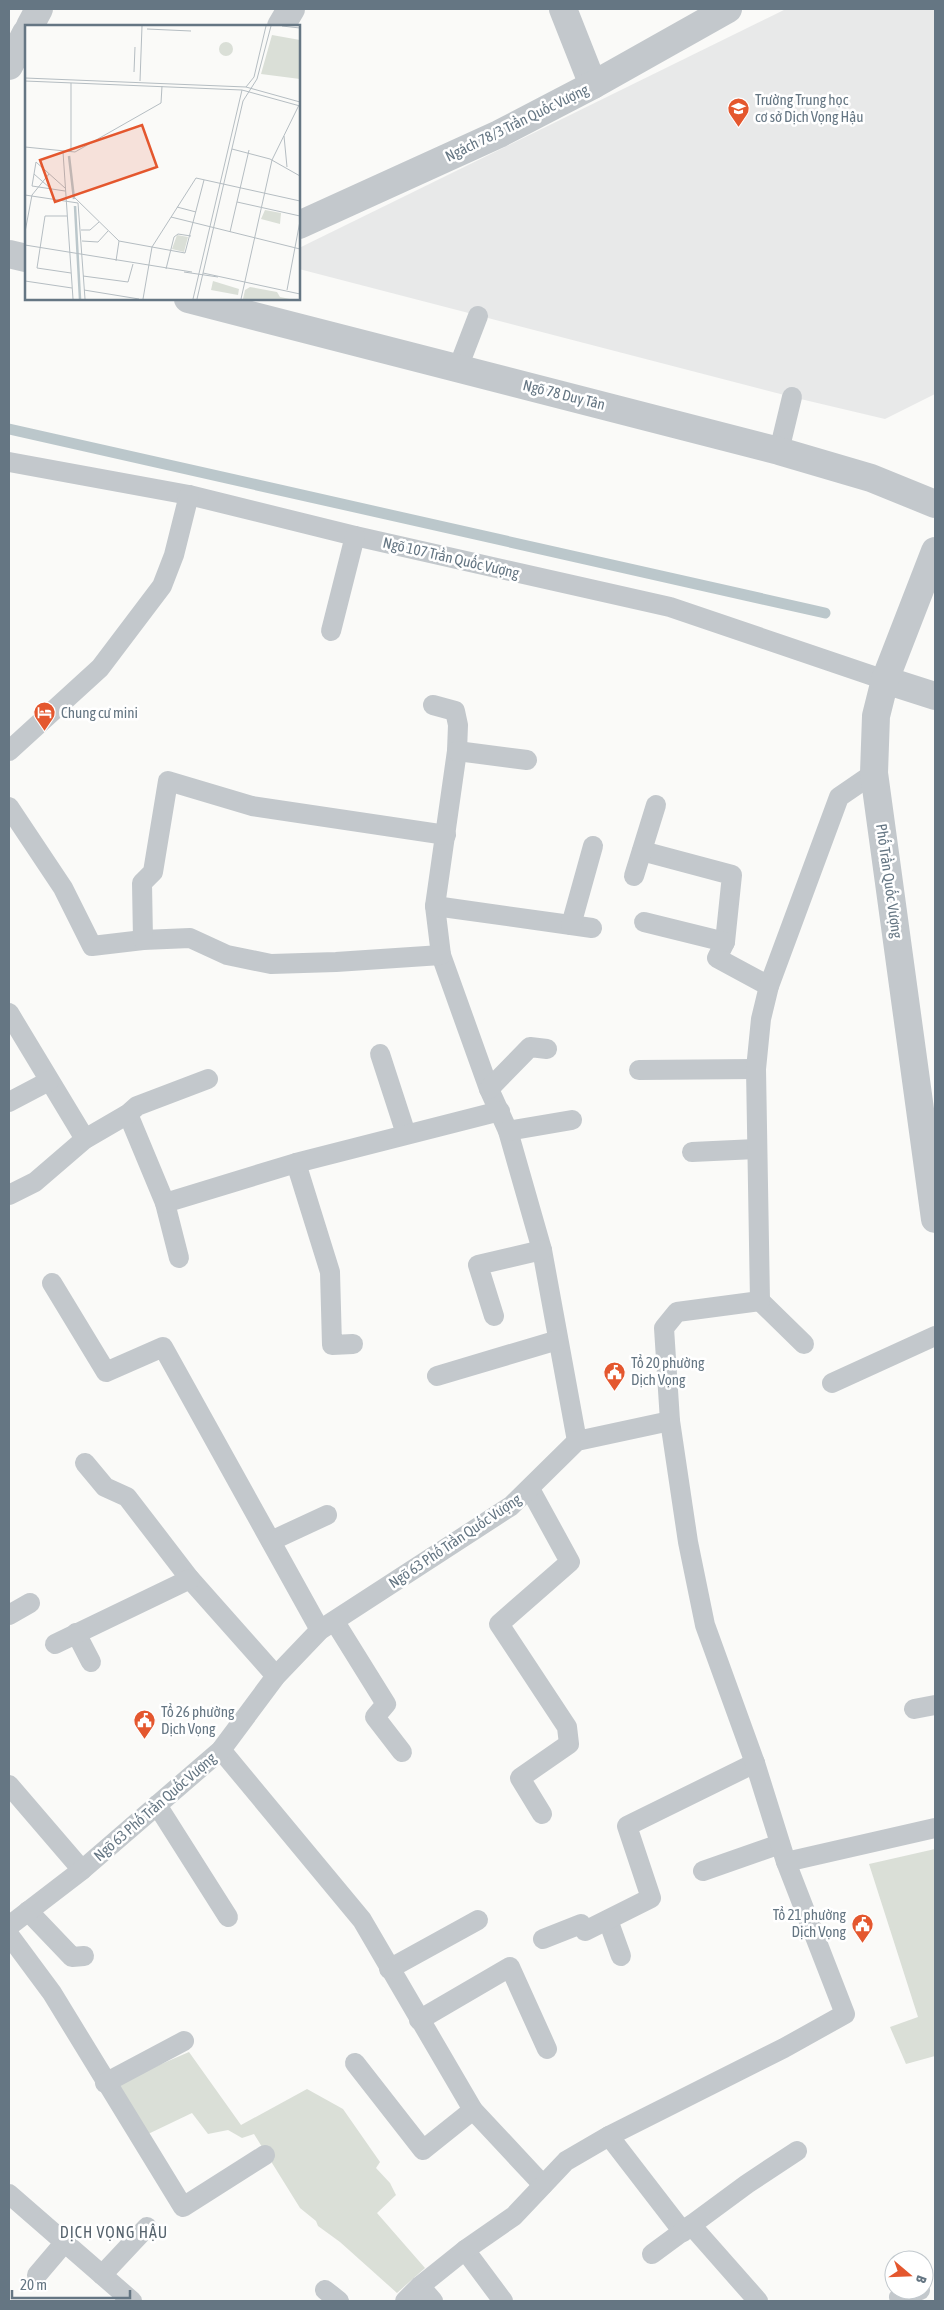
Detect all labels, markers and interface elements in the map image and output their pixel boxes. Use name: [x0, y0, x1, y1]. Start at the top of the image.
inset map: [25, 25, 300, 300]
street label: Ngách 78/3 Trần Quốc Vượng: [442, 80, 592, 165]
place label: Trường Trung học cơ sở Dịch Vọng Hậu: [755, 91, 863, 125]
school or university icon: Trường Trung học cơ sở Dịch Vọng Hậu: [727, 97, 751, 128]
street label: Ngõ 78 Duy Tân: [521, 376, 607, 413]
street label: Ngõ 107 Trần Quốc Vượng: [381, 534, 521, 582]
hotel icon: Chung cư mini: [33, 701, 57, 732]
place label: Chung cư mini: [61, 704, 138, 721]
street label: Phố Trần Quốc Vượng: [873, 822, 906, 940]
place label: Tổ 20 phường Dịch Vọng: [631, 1354, 705, 1388]
public building icon: Tổ 20 phường Dịch Vọng: [603, 1360, 627, 1391]
street label: Ngõ 63 Phố Trần Quốc Vượng: [385, 1490, 525, 1591]
place label: Tổ 26 phường Dịch Vọng: [161, 1703, 235, 1737]
public building icon: Tổ 26 phường Dịch Vọng: [133, 1709, 157, 1740]
street label: Ngõ 63 Phố Trần Quốc Vượng: [90, 1749, 219, 1864]
place label: Tổ 21 phường Dịch Vọng: [773, 1906, 847, 1940]
public building icon: Tổ 21 phường Dịch Vọng: [850, 1912, 874, 1943]
district label: DỊCH VỌNG HẬU: [60, 2223, 168, 2241]
north arrow: [884, 2250, 934, 2300]
scale bar: [12, 2268, 130, 2300]
text: B: [913, 2273, 930, 2285]
text: 20 m: [20, 2276, 47, 2293]

